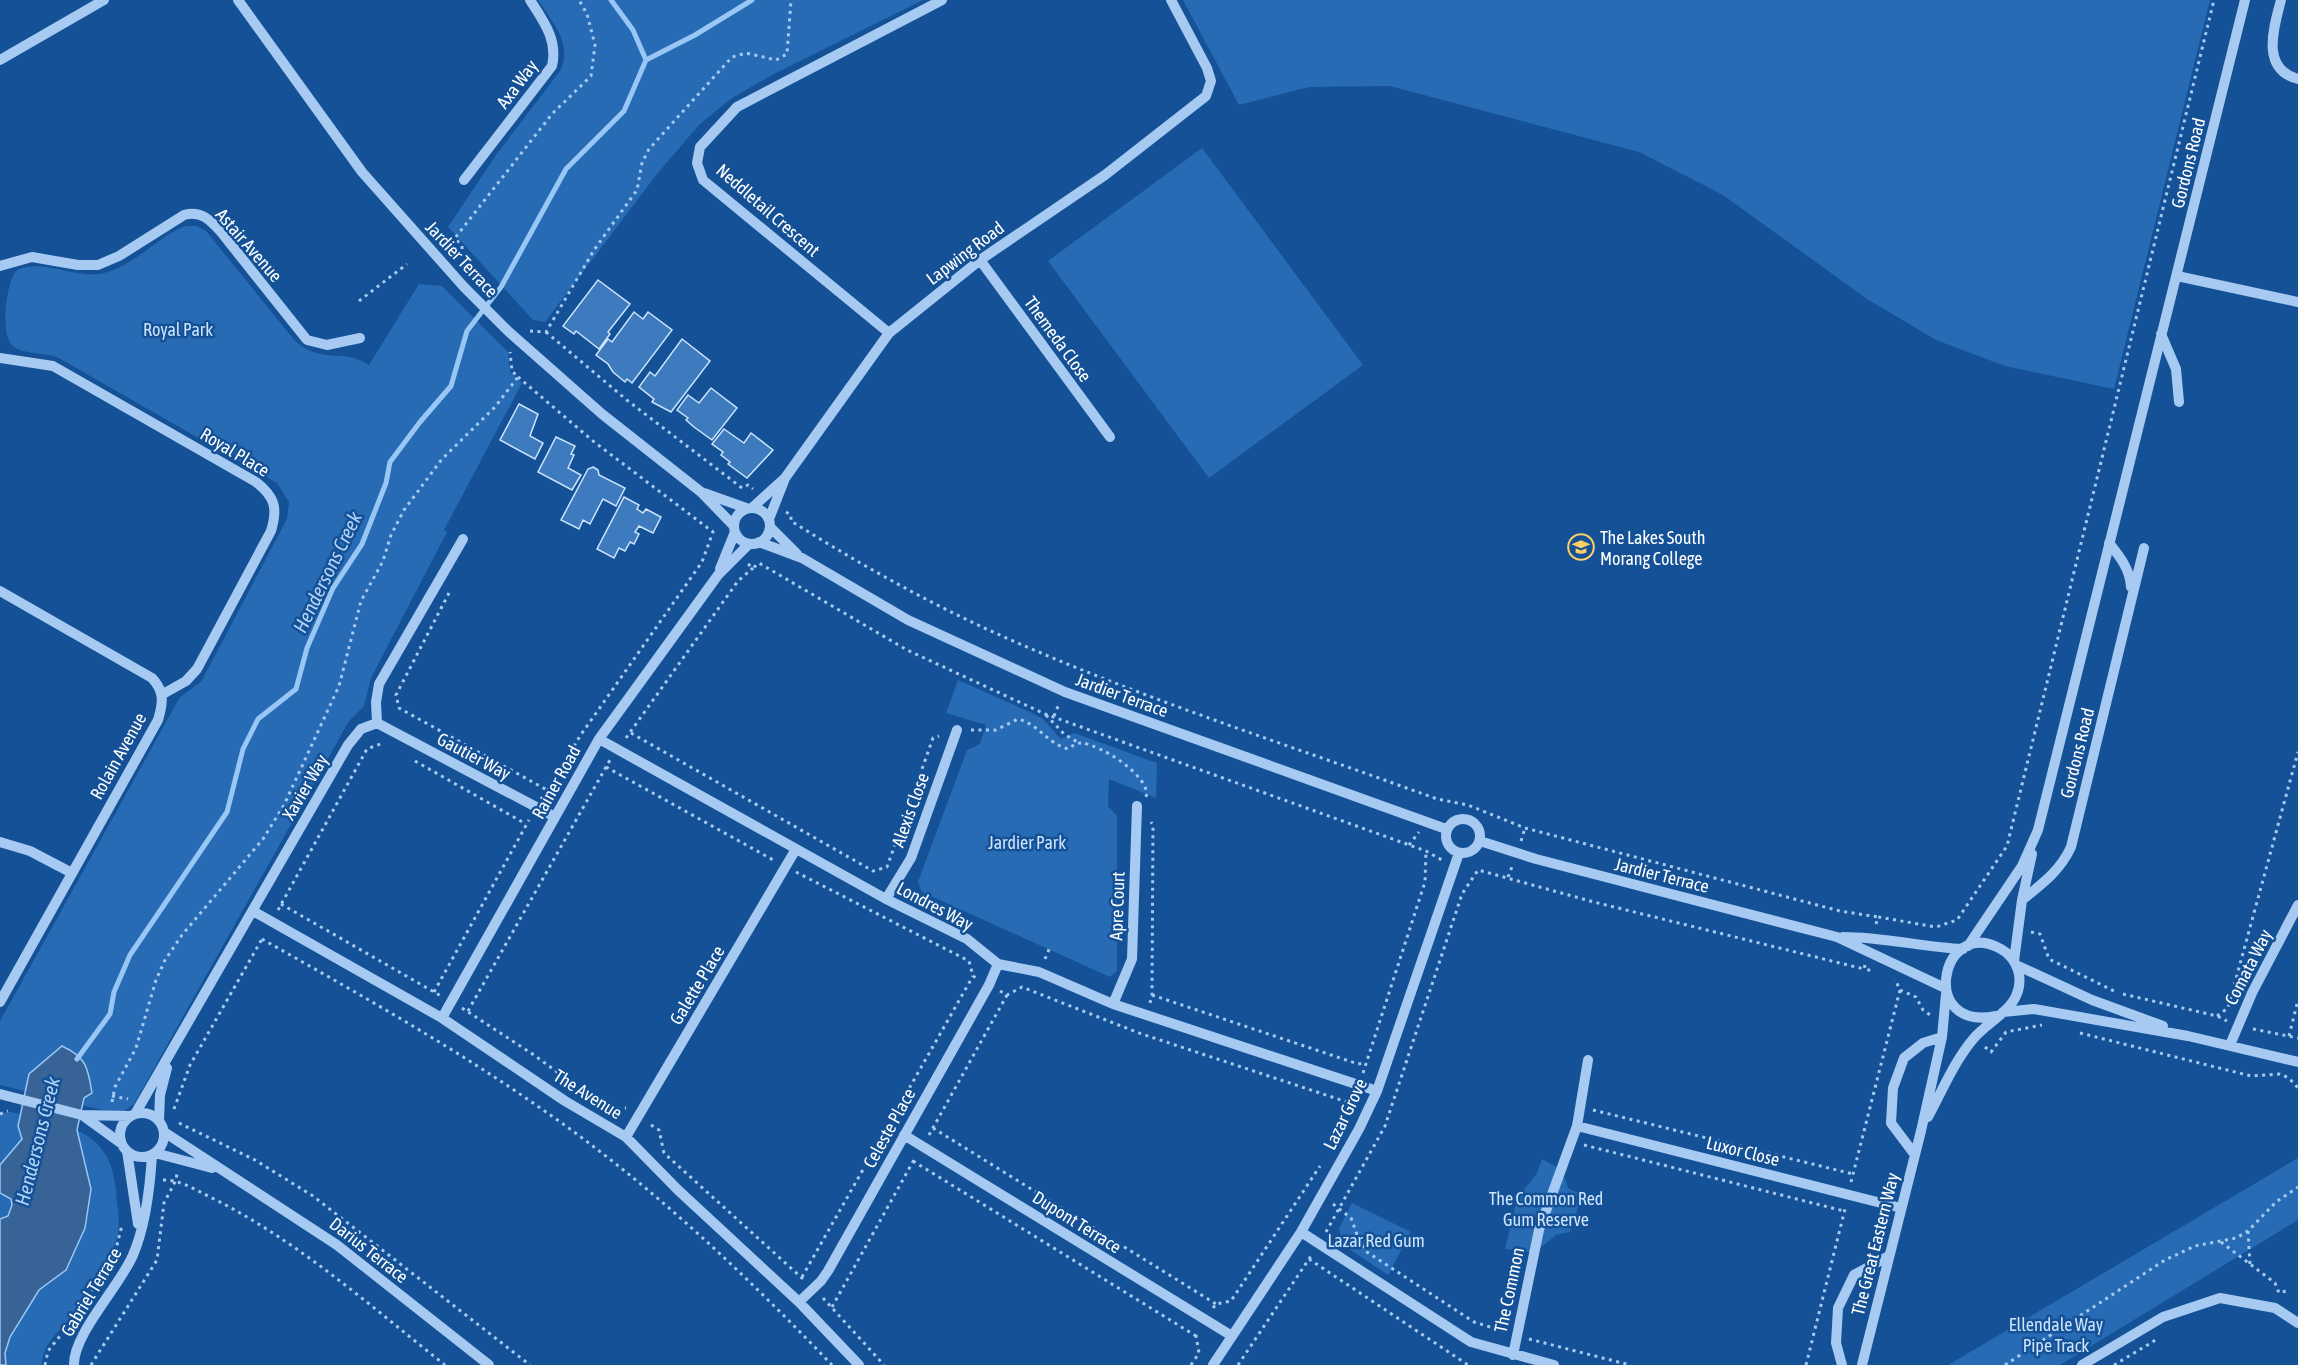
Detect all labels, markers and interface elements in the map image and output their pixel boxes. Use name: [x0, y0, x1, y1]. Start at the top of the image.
street label: Axa Way: [492, 56, 542, 112]
street label: Gordons Road: [2167, 116, 2209, 210]
street label: Neddletail Crescent: [712, 159, 824, 261]
street label: Astair Avenue: [211, 204, 287, 286]
street label: Jardier Terrace: [421, 217, 503, 301]
street label: Lapwing Road: [922, 217, 1008, 289]
street label: Themeda Close: [1020, 292, 1096, 386]
park label: Royal Park: [143, 319, 213, 340]
street label: Royal Place: [197, 423, 273, 481]
water label: Hendersons Creek: [288, 508, 366, 636]
place label: The Lakes South Morang College: [1600, 527, 1705, 569]
school or university icon: The Lakes South Morang College: [1566, 532, 1596, 562]
street label: Jardier Terrace: [1073, 669, 1171, 721]
street label: Gordons Road: [2056, 706, 2098, 800]
street label: Rolain Avenue: [86, 709, 150, 803]
street label: Gautier Way: [434, 728, 514, 784]
street label: Rainer Road: [527, 742, 585, 822]
street label: Xavier Way: [278, 750, 332, 824]
street label: Alexis Close: [887, 770, 933, 850]
park label: Jardier Park: [988, 832, 1066, 853]
street label: Jardier Terrace: [1613, 853, 1711, 897]
street label: Apre Court: [1105, 871, 1129, 941]
street label: Londres Way: [893, 877, 977, 935]
street label: Comata Way: [2220, 926, 2276, 1008]
street label: Galette Place: [665, 942, 729, 1028]
street label: The Avenue: [550, 1065, 626, 1123]
water label: Hendersons Creek: [10, 1074, 64, 1208]
street label: Lazar Grove: [1319, 1075, 1371, 1153]
street label: Celeste Place: [859, 1085, 919, 1171]
street label: Luxor Close: [1704, 1132, 1782, 1170]
street label: The Great Eastern Way: [1847, 1170, 1903, 1318]
street label: Dupont Terrace: [1029, 1186, 1125, 1258]
park label: The Common Red Gum Reserve: [1489, 1188, 1603, 1230]
street label: Darius Terrace: [326, 1213, 412, 1287]
park label: Lazar Red Gum: [1327, 1230, 1425, 1251]
street label: Gabriel Terrace: [56, 1244, 126, 1340]
street label: The Common: [1490, 1245, 1528, 1335]
park label: Ellendale Way Pipe Track: [2009, 1314, 2103, 1356]

